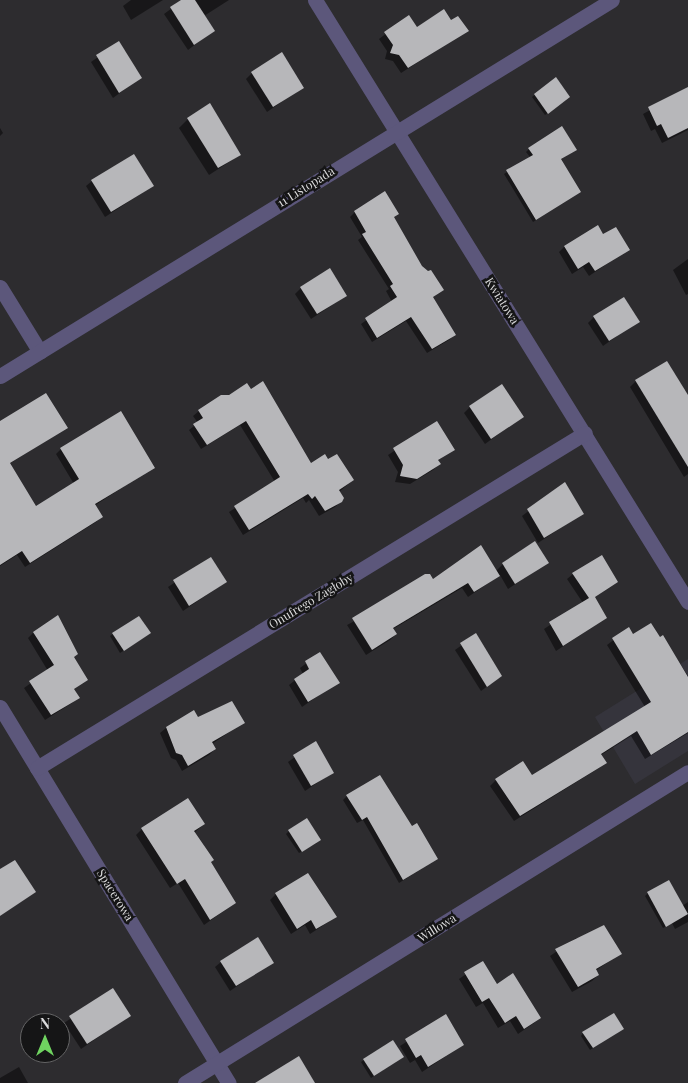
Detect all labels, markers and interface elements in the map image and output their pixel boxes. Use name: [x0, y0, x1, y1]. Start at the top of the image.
street label: 11 Listopada: [275, 164, 337, 210]
street label: Kwiatowa: [482, 275, 522, 327]
street label: Onufrego Zagłoby: [266, 570, 356, 632]
street label: Spacerowa: [94, 867, 136, 923]
street label: Willowa: [415, 911, 459, 945]
north arrow: [20, 1013, 70, 1063]
text: N: [40, 1014, 50, 1033]

